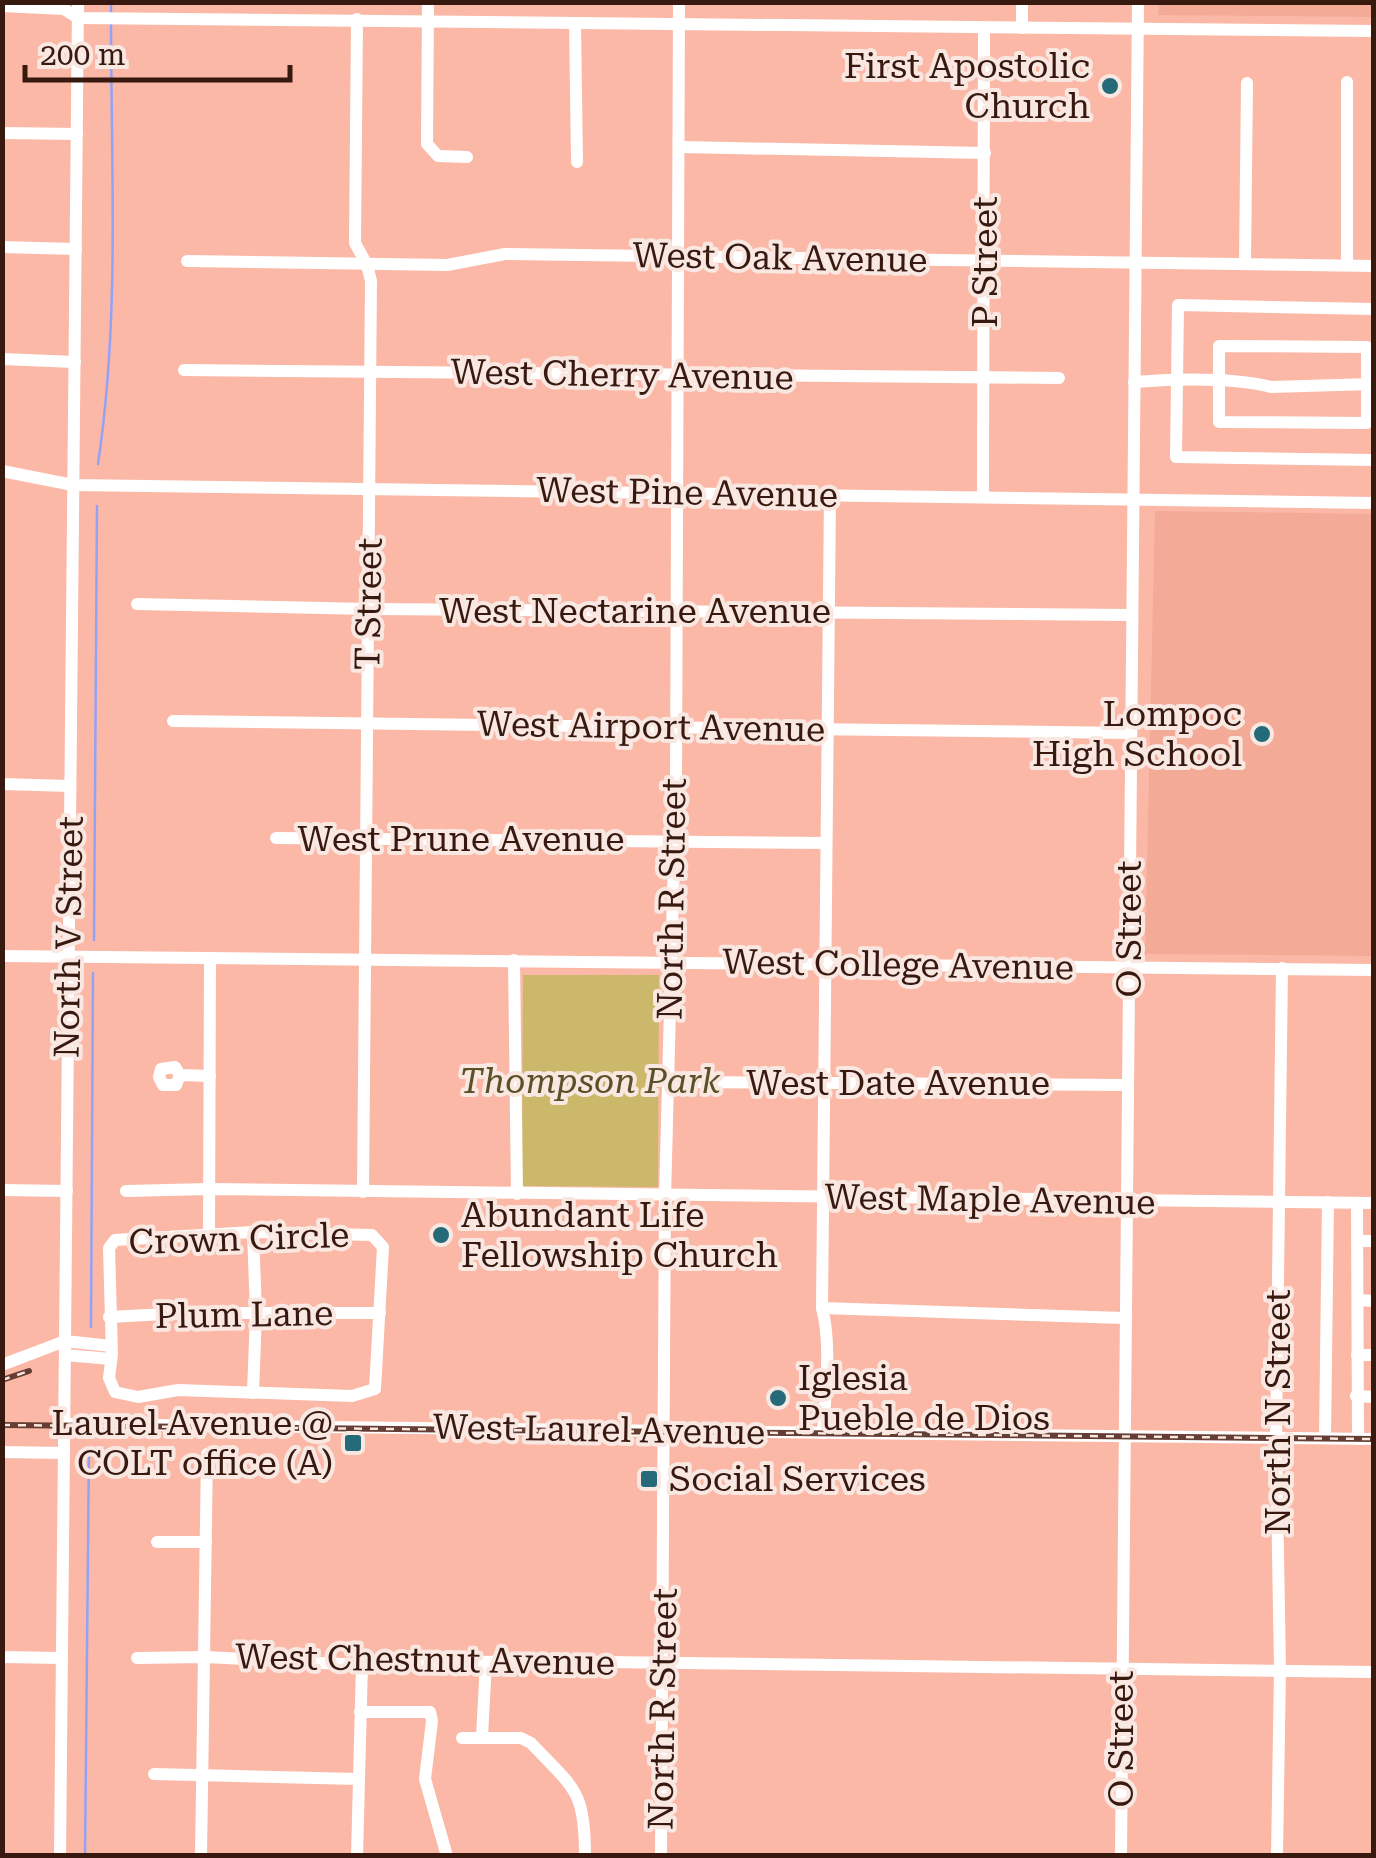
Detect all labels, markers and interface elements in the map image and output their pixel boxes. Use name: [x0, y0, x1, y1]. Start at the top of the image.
scale bar: [25, 20, 290, 82]
text: 200 m: [40, 37, 125, 72]
place label: First Apostolic Church: [844, 46, 1090, 127]
marker: First Apostolic Church: [1099, 75, 1121, 97]
street label: P Street: [965, 196, 1006, 328]
street label: West Oak Avenue: [632, 235, 928, 281]
street label: West Cherry Avenue: [450, 352, 794, 398]
street label: West Pine Avenue: [536, 470, 838, 516]
street label: T Street: [347, 537, 391, 671]
street label: West Nectarine Avenue: [439, 591, 831, 632]
place label: Lompoc High School: [1032, 694, 1242, 775]
street label: West Airport Avenue: [476, 703, 826, 751]
marker: Lompoc High School: [1251, 723, 1273, 745]
street label: North R Street: [649, 778, 695, 1020]
street label: North V Street: [46, 816, 92, 1058]
street label: West Prune Avenue: [298, 819, 624, 860]
street label: O Street: [1109, 860, 1150, 998]
street label: West College Avenue: [722, 941, 1074, 989]
park label: Thompson Park: [459, 1061, 721, 1102]
street label: West Date Avenue: [746, 1063, 1050, 1104]
street label: West Maple Avenue: [824, 1177, 1156, 1223]
place label: Abundant Life Fellowship Church: [461, 1195, 778, 1276]
street label: Crown Circle: [128, 1215, 350, 1263]
marker: Abundant Life Fellowship Church: [430, 1224, 452, 1246]
street label: North N Street: [1258, 1289, 1299, 1535]
street label: Plum Lane: [154, 1293, 334, 1337]
place label: Iglesia Pueble de Dios: [798, 1358, 1050, 1439]
marker: Iglesia Pueble de Dios: [767, 1387, 789, 1409]
place label: Laurel Avenue @ COLT office (A): [51, 1403, 333, 1484]
street label: West Laurel Avenue: [432, 1407, 766, 1453]
marker: Laurel Avenue @ COLT office (A): [342, 1432, 364, 1454]
place label: Social Services: [669, 1459, 926, 1500]
marker: Social Services: [638, 1468, 660, 1490]
street label: North R Street: [640, 1588, 686, 1830]
street label: West Chestnut Avenue: [235, 1636, 615, 1684]
street label: O Street: [1101, 1670, 1142, 1808]

